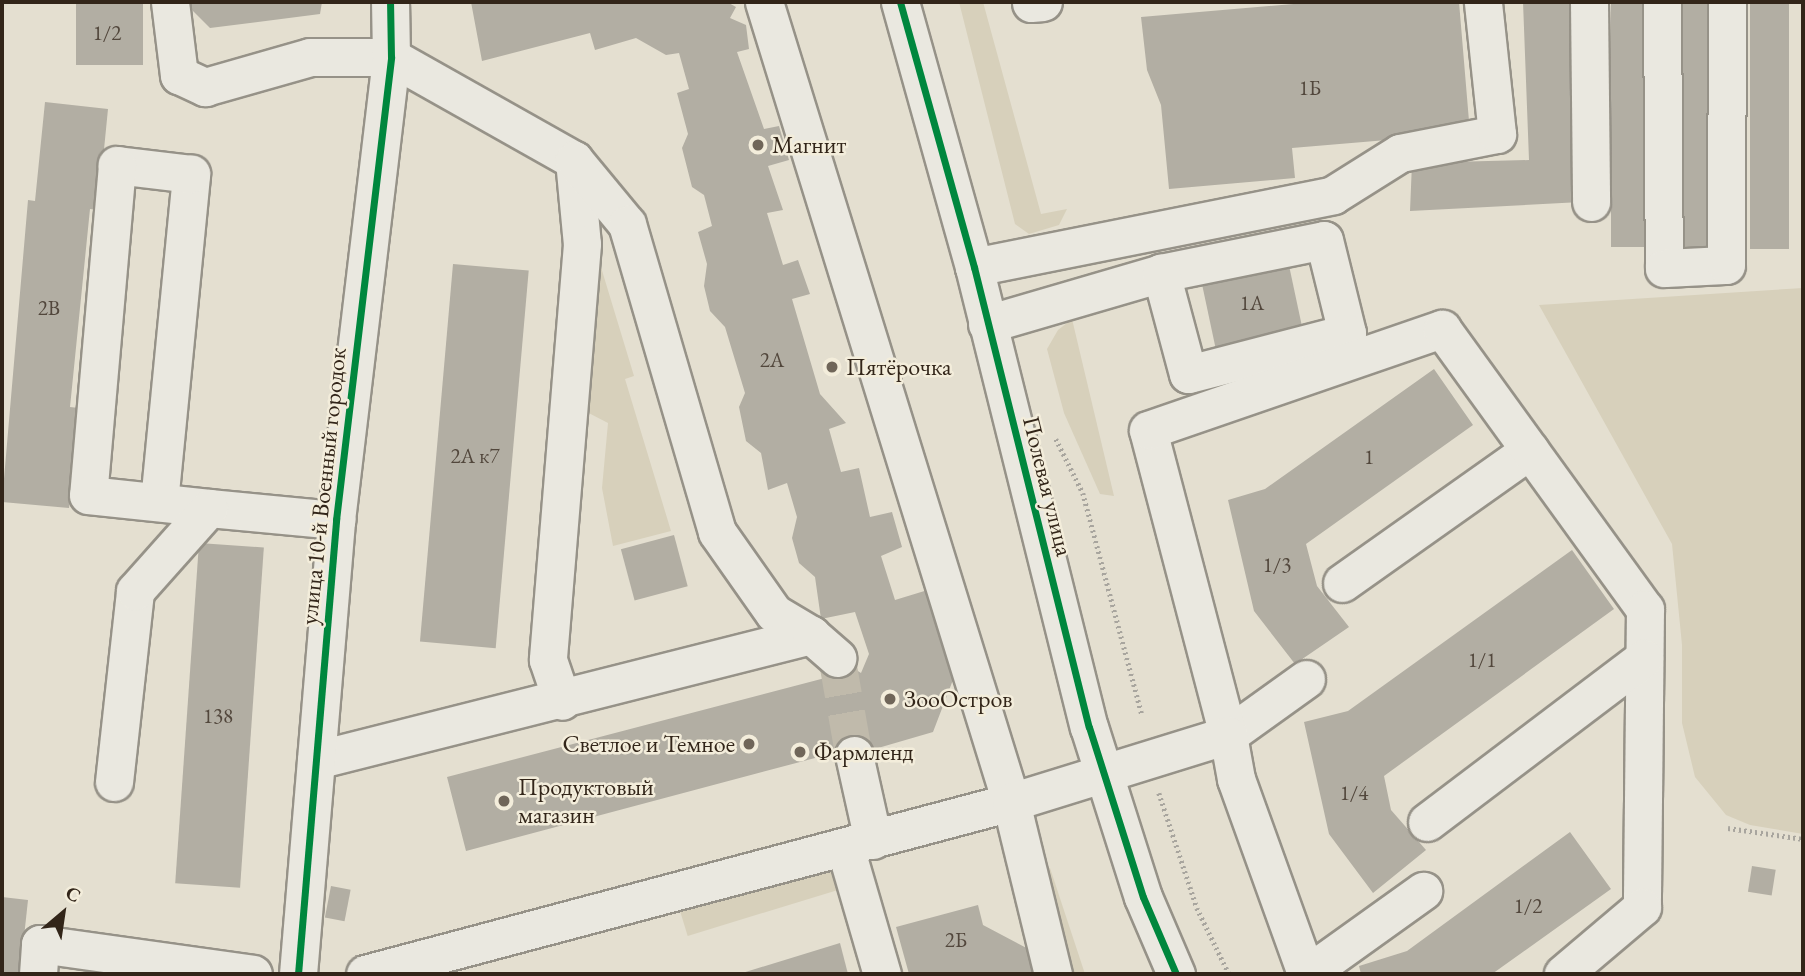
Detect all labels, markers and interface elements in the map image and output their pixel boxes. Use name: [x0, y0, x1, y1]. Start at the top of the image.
house number: 1/2: [93, 20, 121, 46]
house number: 1Б: [1299, 75, 1321, 101]
place label: Магнит: [772, 131, 846, 159]
marker: Магнит: [750, 137, 766, 153]
house number: 1А: [1240, 290, 1264, 316]
house number: 2В: [38, 295, 60, 321]
street label: улица 10-й Военный городок: [294, 346, 352, 626]
house number: 2А: [760, 347, 784, 373]
place label: Пятёрочка: [846, 353, 952, 381]
marker: Пятёрочка: [824, 359, 840, 375]
street label: Полевая улица: [1017, 413, 1079, 559]
house number: 2А к7: [451, 443, 499, 469]
house number: 1: [1364, 444, 1374, 470]
house number: 1/3: [1263, 552, 1291, 578]
house number: 1/1: [1468, 647, 1496, 673]
place label: ЗооОстров: [904, 685, 1012, 713]
marker: ЗооОстров: [882, 691, 898, 707]
house number: 138: [203, 703, 233, 729]
place label: Светлое и Темное: [562, 730, 735, 758]
marker: Светлое и Темное: [741, 736, 757, 752]
place label: Фармленд: [814, 738, 913, 766]
marker: Фармленд: [792, 744, 808, 760]
place label: Продуктовый магазин: [518, 773, 654, 829]
house number: 1/4: [1340, 780, 1368, 806]
marker: Продуктовый магазин: [496, 793, 512, 809]
north arrow: [28, 878, 98, 948]
text: С: [61, 880, 85, 908]
house number: 1/2: [1514, 893, 1542, 919]
house number: 2Б: [945, 927, 967, 953]

